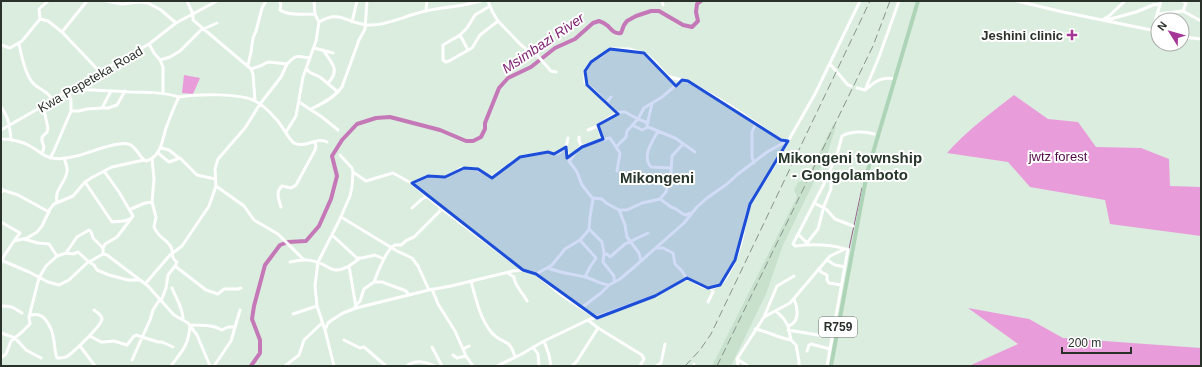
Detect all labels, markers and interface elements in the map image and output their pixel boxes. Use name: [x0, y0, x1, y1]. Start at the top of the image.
water label: Msimbazi River: [499, 9, 588, 76]
north arrow: [1150, 12, 1190, 52]
text: N: [1155, 19, 1169, 33]
place label: Jeshini clinic: [981, 28, 1063, 43]
marker: Jeshini clinic: [1066, 29, 1078, 41]
street label: Kwa Pepeteka Road: [35, 43, 145, 116]
district label: Mikongeni township - Gongolamboto: [778, 149, 922, 183]
park label: jwtz forest: [1028, 149, 1088, 164]
district label: Mikongeni: [620, 169, 694, 186]
road number: R759: [819, 317, 857, 337]
scale bar: [1062, 329, 1131, 355]
text: 200 m: [1068, 336, 1101, 350]

